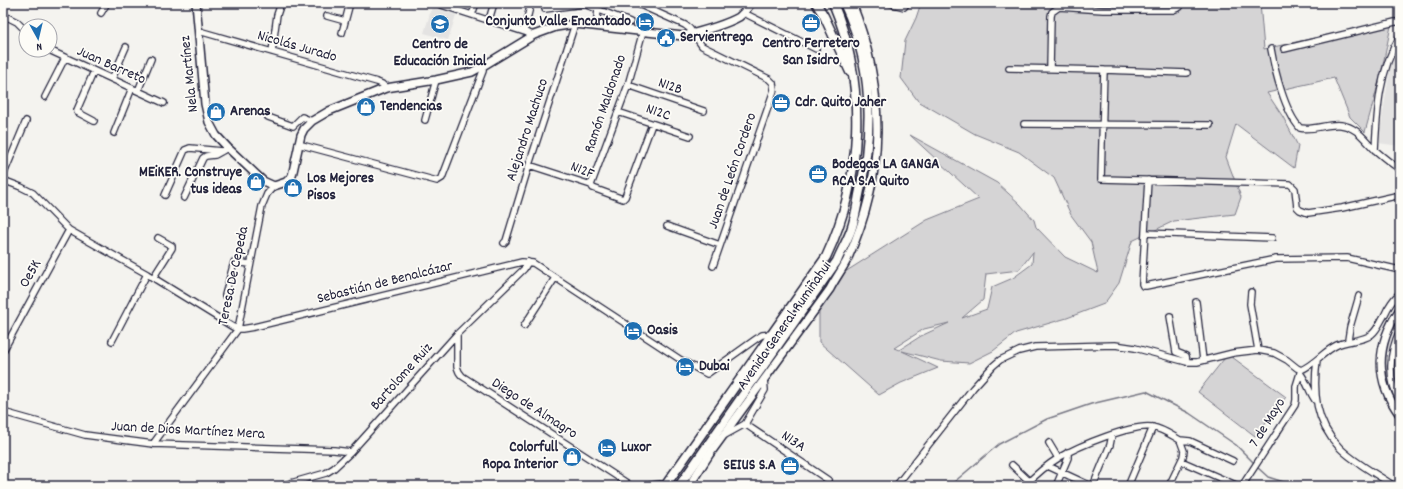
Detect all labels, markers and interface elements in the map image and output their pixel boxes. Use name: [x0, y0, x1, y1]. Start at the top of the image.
place label: Conjunto Valle Encantado: [486, 11, 631, 33]
hotel icon: Conjunto Valle Encantado: [634, 11, 656, 33]
office icon: Centro Ferretero San Isidro: [800, 12, 822, 34]
school or university icon: Centro de Educación Inicial: [429, 13, 451, 35]
north arrow: [18, 18, 58, 58]
street label: Nicolás Jurado: [255, 25, 340, 69]
public building icon: Servientrega: [655, 27, 677, 49]
place label: Servientrega: [680, 27, 754, 49]
place label: Centro Ferretero San Isidro: [762, 33, 860, 72]
street label: Nela Martínez: [175, 34, 205, 113]
place label: Centro de Educación Inicial: [394, 34, 487, 73]
text: N: [35, 38, 43, 54]
street label: Juan Barreto: [73, 41, 149, 91]
street label: Ramón Maldonado: [579, 52, 633, 156]
street label: N12B: [655, 73, 685, 101]
street label: Alejandro Machuco: [501, 75, 555, 184]
office icon: Cdr. Quito Jaher: [770, 92, 792, 114]
place label: Cdr. Quito Jaher: [795, 92, 887, 114]
shop icon: Tendencias: [355, 96, 377, 118]
place label: Tendencias: [380, 96, 442, 118]
street label: N12C: [643, 99, 673, 127]
shop icon: Arenas: [205, 101, 227, 123]
place label: Arenas: [230, 101, 271, 123]
street label: Juan de León Cordero: [703, 110, 763, 232]
place label: Bodegas LA GANGA RCA S.A Quito: [832, 154, 939, 193]
street label: N12F: [567, 156, 598, 186]
place label: MEiKER. Construye tus ideas: [139, 162, 242, 201]
office icon: Bodegas LA GANGA RCA S.A Quito: [807, 163, 829, 185]
place label: Los Mejores Pisos: [307, 168, 374, 207]
shop icon: MEiKER. Construye tus ideas: [245, 171, 267, 193]
shop icon: Los Mejores Pisos: [282, 177, 304, 199]
street label: Teresa De Cepeda: [213, 223, 255, 328]
street label: Sebastián de Benalcázar: [315, 255, 456, 311]
street label: Oe5K: [14, 256, 48, 292]
street label: Avenida General Rumiñahui: [732, 257, 838, 395]
hotel icon: Oasis: [622, 320, 644, 342]
place label: Oasis: [647, 320, 678, 342]
street label: Bartolome Ruiz: [365, 338, 439, 416]
hotel icon: Dubai: [674, 356, 696, 378]
place label: Dubai: [699, 356, 730, 378]
street label: Diego de Almagro: [487, 373, 582, 445]
street label: 7 de Mayo: [1244, 394, 1292, 452]
street label: Juan de Dios Martínez Mera: [111, 416, 266, 446]
street label: N13A: [776, 426, 810, 458]
place label: Colorfull Ropa Interior: [482, 437, 558, 476]
hotel icon: Luxor: [596, 437, 618, 459]
place label: Luxor: [621, 437, 652, 459]
shop icon: Colorfull Ropa Interior: [561, 446, 583, 468]
place label: SEIUS S.A: [723, 455, 776, 477]
office icon: SEIUS S.A: [779, 455, 801, 477]

